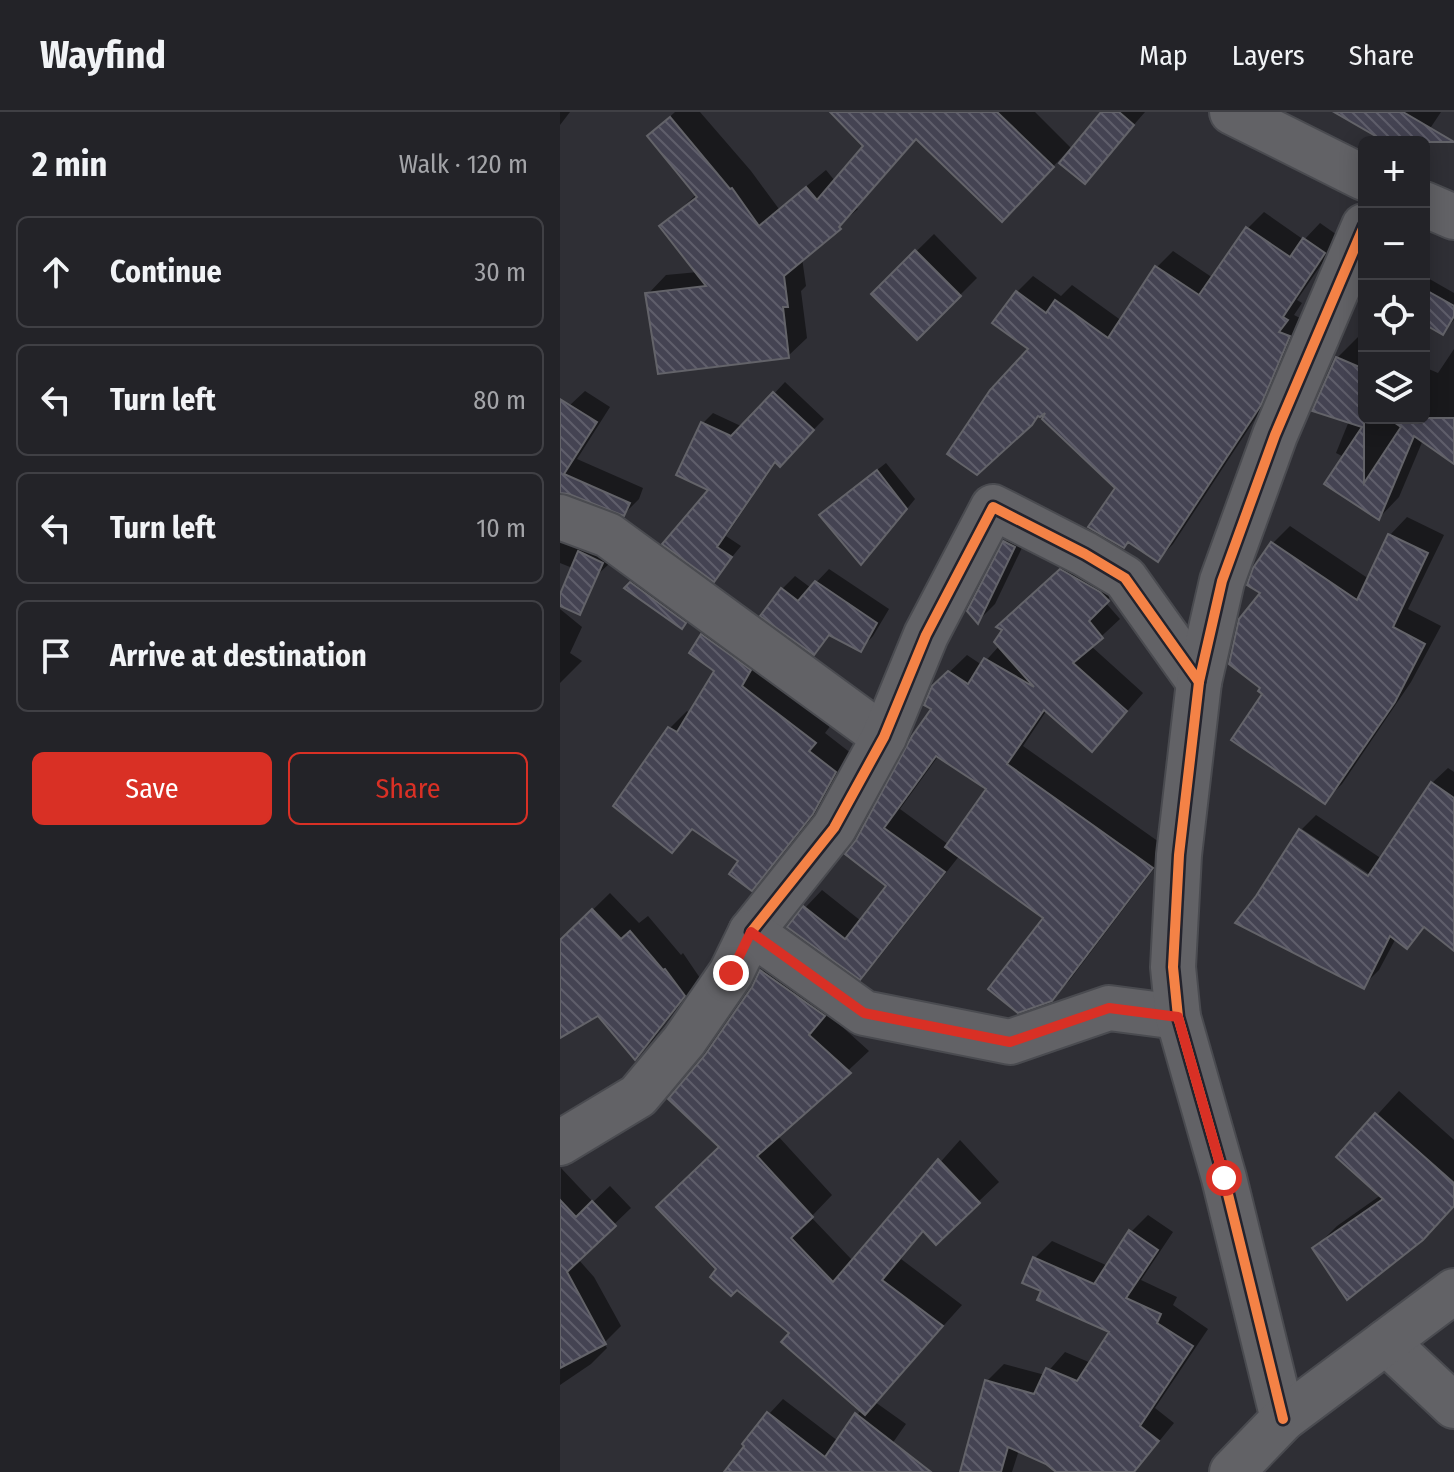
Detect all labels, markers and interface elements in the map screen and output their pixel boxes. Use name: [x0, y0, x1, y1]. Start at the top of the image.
text: Wayfind: [40, 32, 166, 78]
text: Map: [1139, 39, 1188, 72]
text: Layers: [1232, 39, 1305, 72]
text: Share: [1349, 39, 1414, 72]
map controls: [1358, 136, 1430, 424]
button: +: [1358, 136, 1430, 208]
text: 2 min: [32, 144, 107, 185]
text: Walk · 120 m: [399, 149, 528, 180]
button: −: [1358, 208, 1430, 280]
icon: ahead: [34, 250, 78, 294]
text: Continue: [110, 254, 222, 290]
text: 30 m: [475, 257, 526, 288]
button: locate: [1358, 280, 1430, 352]
button: layers: [1358, 352, 1430, 424]
icon: left: [34, 378, 78, 422]
text: Turn left: [110, 382, 216, 418]
text: 80 m: [473, 385, 526, 416]
icon: left: [34, 506, 78, 550]
text: Turn left: [110, 510, 216, 546]
text: 10 m: [476, 513, 526, 544]
icon: arrive: [34, 634, 78, 678]
text: Arrive at destination: [110, 638, 367, 674]
button: Save: [32, 752, 272, 825]
button: Share: [288, 752, 528, 825]
route end: [713, 955, 749, 991]
route start: [1206, 1160, 1242, 1196]

